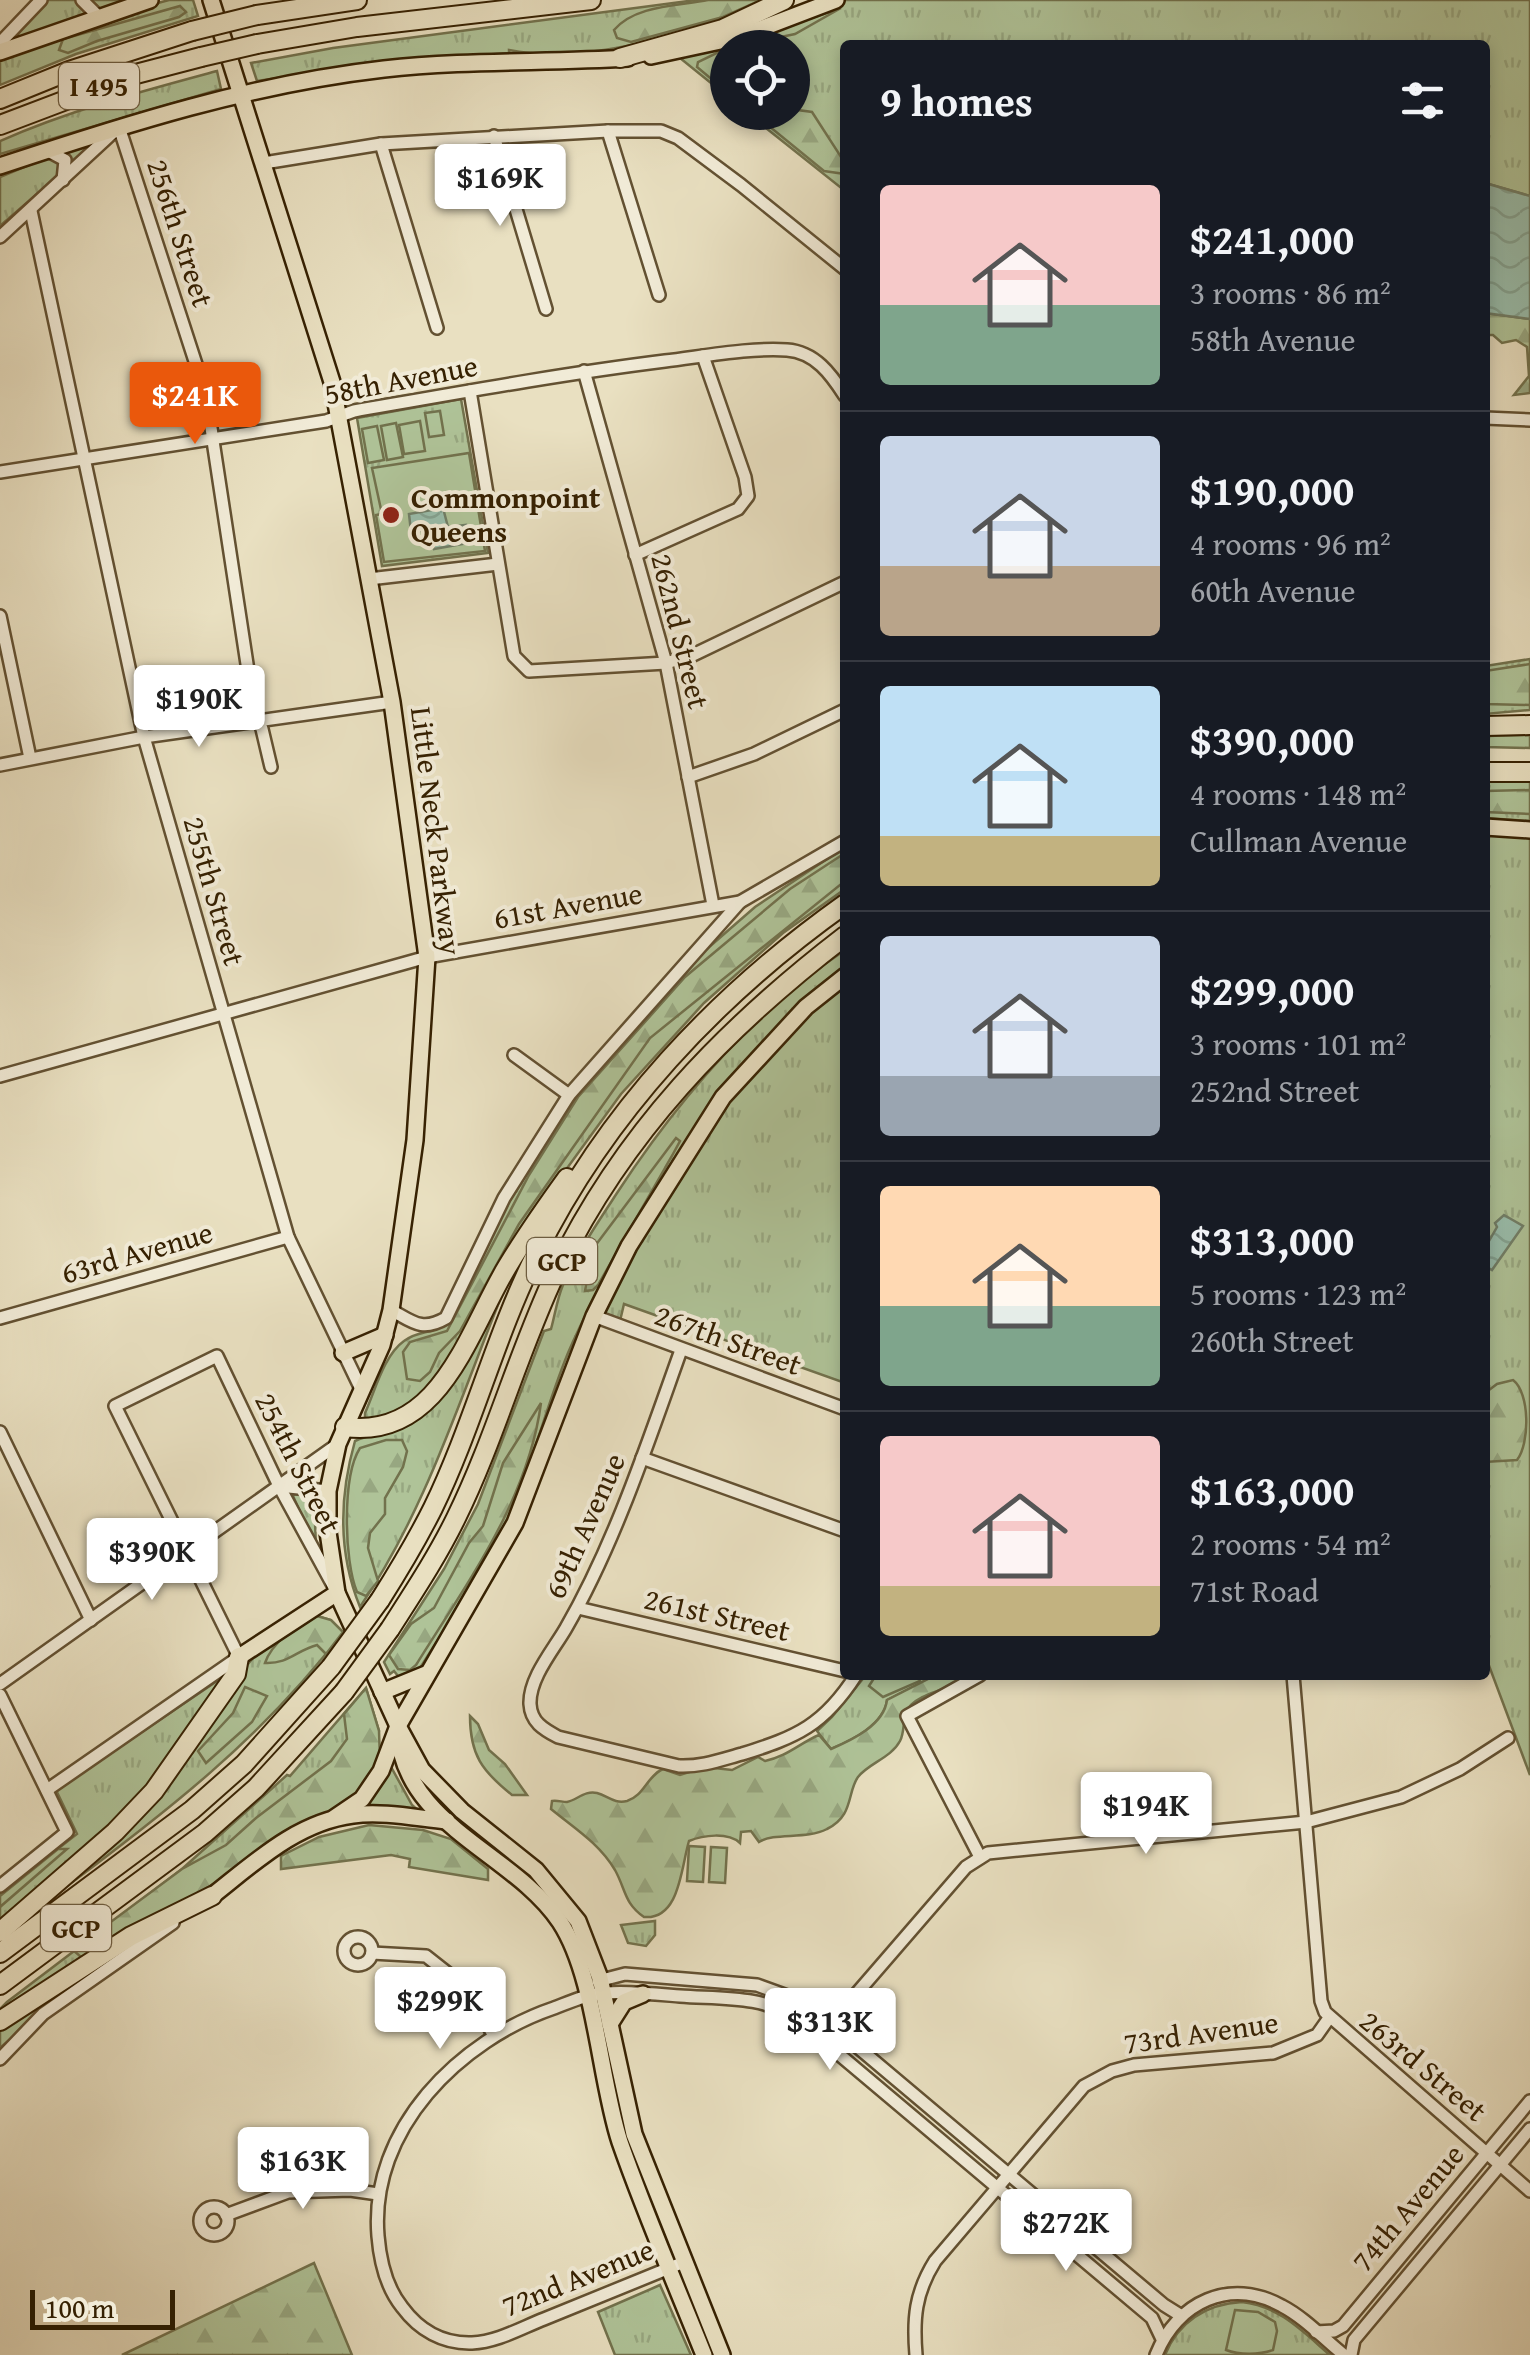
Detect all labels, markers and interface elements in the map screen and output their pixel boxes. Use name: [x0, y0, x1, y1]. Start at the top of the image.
map controls: [710, 30, 810, 130]
button: locate: [710, 30, 810, 130]
road number: I 495: [59, 63, 139, 109]
text: 9 homes: [880, 70, 1033, 131]
icon: filters: [1395, 73, 1450, 128]
pin: $169K: [430, 144, 570, 229]
street label: 256th Street: [136, 153, 226, 313]
text: $169K: [457, 153, 543, 200]
text: $241,000: [1190, 208, 1354, 269]
icon: home: [960, 225, 1080, 345]
text: 3 rooms · 86 m²: [1190, 269, 1391, 316]
text: 58th Avenue: [1190, 316, 1355, 363]
street label: 58th Avenue: [320, 343, 481, 415]
pin: $241K: [125, 362, 265, 447]
text: $241K: [152, 371, 238, 418]
text: $190,000: [1190, 459, 1354, 520]
place label: Commonpoint Queens: [411, 475, 601, 553]
icon: home: [960, 476, 1080, 596]
marker: Commonpoint Queens: [380, 504, 402, 526]
text: 4 rooms · 96 m²: [1190, 520, 1391, 567]
street label: 262nd Street: [640, 548, 722, 713]
text: 60th Avenue: [1190, 567, 1355, 614]
pin: $190K: [129, 665, 269, 750]
text: $190K: [156, 674, 242, 721]
street label: Little Neck Parkway: [400, 704, 474, 957]
text: $390,000: [1190, 709, 1354, 770]
icon: home: [960, 726, 1080, 846]
text: 4 rooms · 148 m²: [1190, 770, 1406, 817]
street label: 255th Street: [173, 811, 257, 971]
text: Cullman Avenue: [1190, 817, 1407, 864]
street label: 61st Avenue: [490, 870, 646, 940]
text: $299,000: [1190, 959, 1354, 1020]
icon: home: [960, 976, 1080, 1096]
text: 3 rooms · 101 m²: [1190, 1020, 1406, 1067]
text: 252nd Street: [1190, 1067, 1359, 1114]
street label: 63rd Avenue: [56, 1209, 218, 1295]
text: $313,000: [1190, 1209, 1354, 1270]
icon: home: [960, 1226, 1080, 1346]
road number: GCP: [527, 1238, 597, 1284]
text: 5 rooms · 123 m²: [1190, 1270, 1406, 1317]
street label: 267th Street: [649, 1292, 808, 1386]
text: 260th Street: [1190, 1317, 1353, 1364]
street label: 254th Street: [244, 1384, 353, 1541]
street label: 69th Avenue: [532, 1446, 636, 1605]
text: $163,000: [1190, 1459, 1354, 1520]
icon: home: [960, 1476, 1080, 1596]
pin: $390K: [82, 1518, 222, 1603]
text: 2 rooms · 54 m²: [1190, 1520, 1391, 1567]
text: $390K: [109, 1527, 195, 1574]
text: 71st Road: [1190, 1567, 1319, 1614]
street label: 261st Street: [640, 1576, 795, 1652]
pin: $194K: [1076, 1772, 1216, 1857]
text: $194K: [1103, 1781, 1189, 1828]
road number: GCP: [41, 1905, 111, 1951]
pin: $299K: [370, 1967, 510, 2052]
text: $299K: [397, 1976, 483, 2023]
pin: $313K: [760, 1988, 900, 2073]
text: $313K: [787, 1997, 873, 2044]
street label: 73rd Avenue: [1121, 1999, 1281, 2065]
street label: 263rd Street: [1351, 1999, 1497, 2132]
pin: $163K: [233, 2127, 373, 2212]
street label: 74th Avenue: [1341, 2134, 1474, 2281]
text: $163K: [260, 2136, 346, 2183]
pin: $272K: [996, 2189, 1136, 2274]
text: $272K: [1023, 2198, 1109, 2245]
street label: 72nd Avenue: [495, 2227, 660, 2328]
scale bar: [30, 2285, 175, 2330]
text: 100 m: [45, 2287, 114, 2328]

